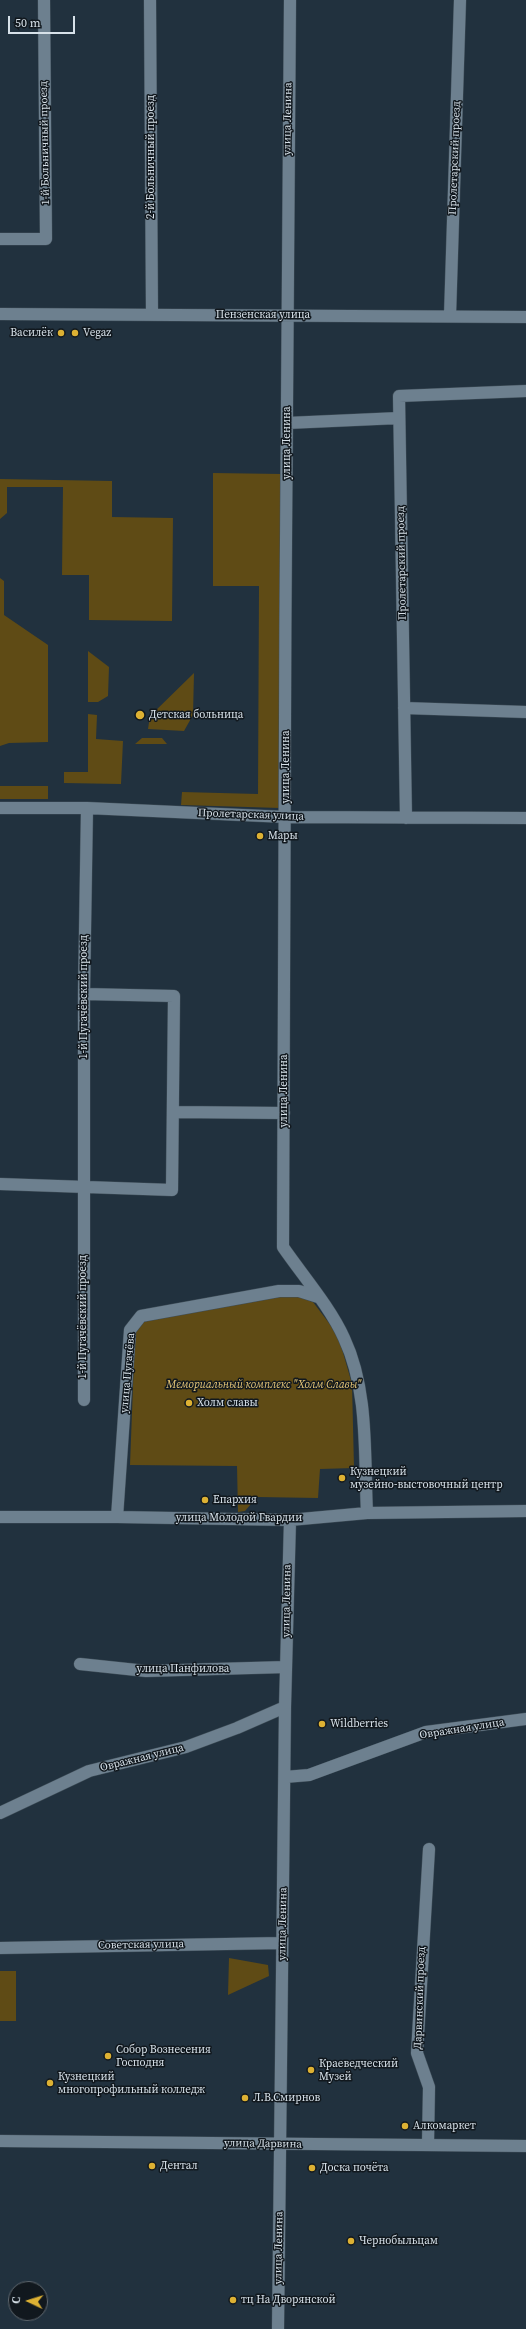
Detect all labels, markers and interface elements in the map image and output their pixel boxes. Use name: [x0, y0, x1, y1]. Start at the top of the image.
scale bar: [10, 8, 77, 34]
text: 50 m: [15, 15, 41, 31]
street label: 1-й Больничный проезд: [37, 81, 53, 205]
street label: улица Ленина: [281, 82, 295, 156]
street label: 2-й Больничный проезд: [144, 95, 158, 219]
street label: Пролетарский проезд: [446, 101, 464, 215]
street label: Пензенская улица: [216, 308, 310, 322]
place label: Василёк: [10, 326, 53, 340]
place label: Vegaz: [83, 326, 111, 340]
marker: Василёк: [56, 328, 66, 338]
marker: Vegaz: [70, 328, 80, 338]
street label: улица Ленина: [280, 406, 294, 480]
street label: Пролетарский проезд: [394, 506, 410, 620]
place label: Детская больница: [149, 708, 243, 722]
marker: Детская больница: [134, 709, 146, 721]
street label: улица Ленина: [279, 730, 293, 804]
street label: Пролетарская улица: [198, 807, 304, 823]
place label: Мары: [268, 829, 298, 843]
marker: Мары: [255, 831, 265, 841]
street label: 1-й Пугачёвский проезд: [77, 935, 91, 1059]
street label: улица Ленина: [277, 1054, 291, 1128]
street label: 1-й Пугачёвский проезд: [76, 1255, 90, 1379]
street label: улица Пугачёва: [118, 1332, 138, 1414]
park label: Мемориальный комплекс "Холм Славы": [166, 1378, 362, 1392]
place label: Холм славы: [197, 1396, 258, 1410]
marker: Холм славы: [184, 1398, 194, 1408]
place label: Кузнецкий музейно-выстовочный центр: [350, 1465, 503, 1491]
marker: Кузнецкий музейно-выстовочный центр: [337, 1473, 347, 1483]
place label: Епархия: [213, 1493, 257, 1507]
marker: Епархия: [200, 1495, 210, 1505]
street label: улица Молодой Гвардии: [176, 1511, 302, 1525]
street label: улица Ленина: [280, 1564, 294, 1638]
street label: улица Панфилова: [137, 1662, 229, 1676]
street label: Овражная улица: [419, 1716, 505, 1742]
place label: Wildberries: [330, 1717, 388, 1731]
marker: Wildberries: [317, 1719, 327, 1729]
street label: Овражная улица: [99, 1741, 185, 1775]
street label: улица Ленина: [276, 1887, 290, 1961]
street label: Советская улица: [98, 1938, 184, 1952]
street label: Дарвинский проезд: [412, 1946, 428, 2050]
place label: Собор Вознесения Господня: [116, 2043, 211, 2069]
marker: Собор Вознесения Господня: [103, 2051, 113, 2061]
place label: Краеведческий Музей: [319, 2057, 398, 2083]
marker: Краеведческий Музей: [306, 2065, 316, 2075]
place label: Кузнецкий многопрофильный колледж: [58, 2070, 205, 2096]
marker: Кузнецкий многопрофильный колледж: [45, 2078, 55, 2088]
place label: Л.В.Смирнов: [253, 2091, 320, 2105]
marker: Л.В.Смирнов: [240, 2093, 250, 2103]
place label: Алкомаркет: [413, 2119, 476, 2133]
marker: Алкомаркет: [400, 2121, 410, 2131]
street label: улица Дарвина: [224, 2137, 302, 2151]
place label: Дентал: [160, 2159, 198, 2173]
marker: Дентал: [147, 2161, 157, 2171]
place label: Доска почёта: [320, 2161, 389, 2175]
marker: Доска почёта: [307, 2163, 317, 2173]
street label: улица Ленина: [272, 2211, 286, 2285]
place label: Чернобыльцам: [359, 2234, 438, 2248]
marker: Чернобыльцам: [346, 2236, 356, 2246]
north arrow: [8, 2281, 48, 2321]
place label: тц На Дворянской: [241, 2293, 336, 2307]
marker: тц На Дворянской: [228, 2295, 238, 2305]
text: С: [9, 2296, 24, 2304]

